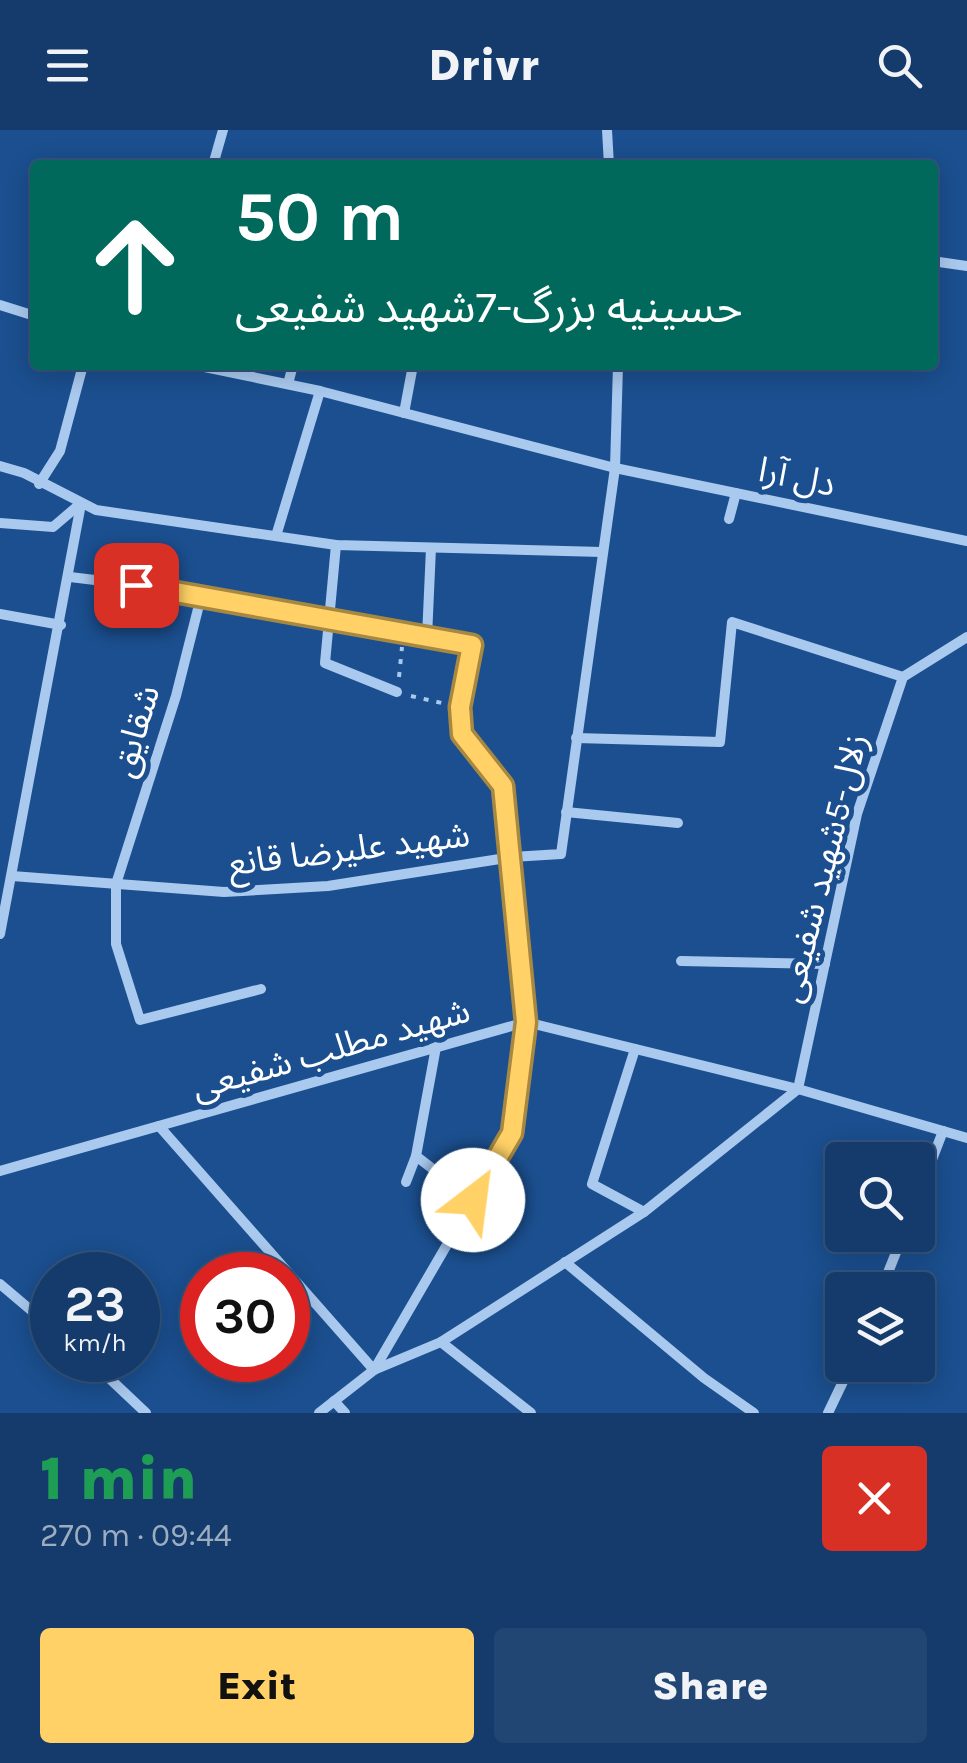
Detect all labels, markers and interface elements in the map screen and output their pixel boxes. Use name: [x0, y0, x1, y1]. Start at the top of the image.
icon: menu: [40, 38, 95, 93]
icon: search: [872, 38, 927, 93]
text: Drivr: [428, 39, 539, 91]
text: 50 m: [235, 176, 404, 258]
icon: ahead: [70, 200, 200, 330]
text: حسینیه بزرگ-7شهید شفیعی: [235, 281, 743, 333]
street label: دل آرا: [755, 449, 839, 505]
pin: [94, 543, 179, 628]
icon: arrive: [109, 558, 164, 613]
street label: شقایق: [102, 680, 168, 782]
street label: زلال-5شهید شفیعی: [770, 729, 876, 1007]
street label: شهید علیرضا قانع: [226, 814, 473, 889]
street label: شهید مطلب شفیعی: [187, 990, 475, 1108]
map controls: [825, 1142, 935, 1382]
button: search: [825, 1142, 935, 1252]
position arrow: [421, 1148, 525, 1252]
speed limit sign: 30: [180, 1252, 310, 1382]
button: layers: [825, 1272, 935, 1382]
text: 23: [64, 1275, 126, 1334]
text: km/h: [63, 1328, 127, 1357]
text: 1 min: [40, 1444, 197, 1514]
button: close: [822, 1446, 927, 1551]
text: 270 m · 09:44: [40, 1517, 232, 1554]
button: Exit: [40, 1628, 474, 1743]
button: Share: [494, 1628, 927, 1743]

